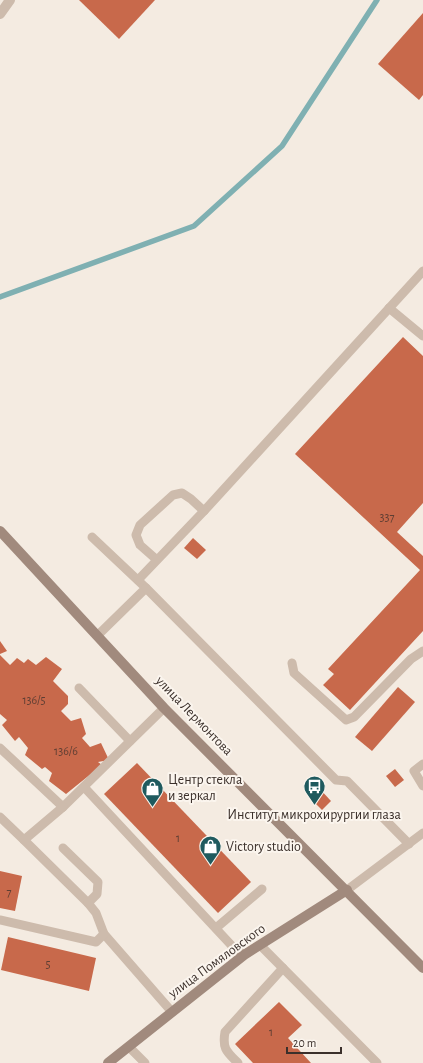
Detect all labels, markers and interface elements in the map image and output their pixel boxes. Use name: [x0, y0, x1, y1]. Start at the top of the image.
house number: 337: [380, 511, 394, 523]
street label: улица Лермонтова: [152, 673, 236, 759]
house number: 136/5: [22, 694, 46, 706]
house number: 136/6: [54, 745, 78, 757]
place label: Центр стекла и зеркал: [168, 773, 243, 803]
bus stop icon: Институт микрохирургии глаза: [301, 774, 327, 807]
shop icon: Центр стекла и зеркал: [139, 775, 165, 808]
place label: Институт микрохирургии глаза: [227, 808, 401, 822]
house number: 1: [176, 832, 180, 844]
shop icon: Victory studio: [198, 834, 224, 867]
place label: Victory studio: [226, 840, 301, 854]
house number: 7: [6, 886, 12, 898]
street label: улица Помяловского: [165, 921, 268, 1001]
house number: 5: [45, 958, 51, 970]
house number: 1: [269, 1026, 273, 1038]
scale bar: [287, 1029, 341, 1055]
text: 20 m: [293, 1037, 316, 1049]

